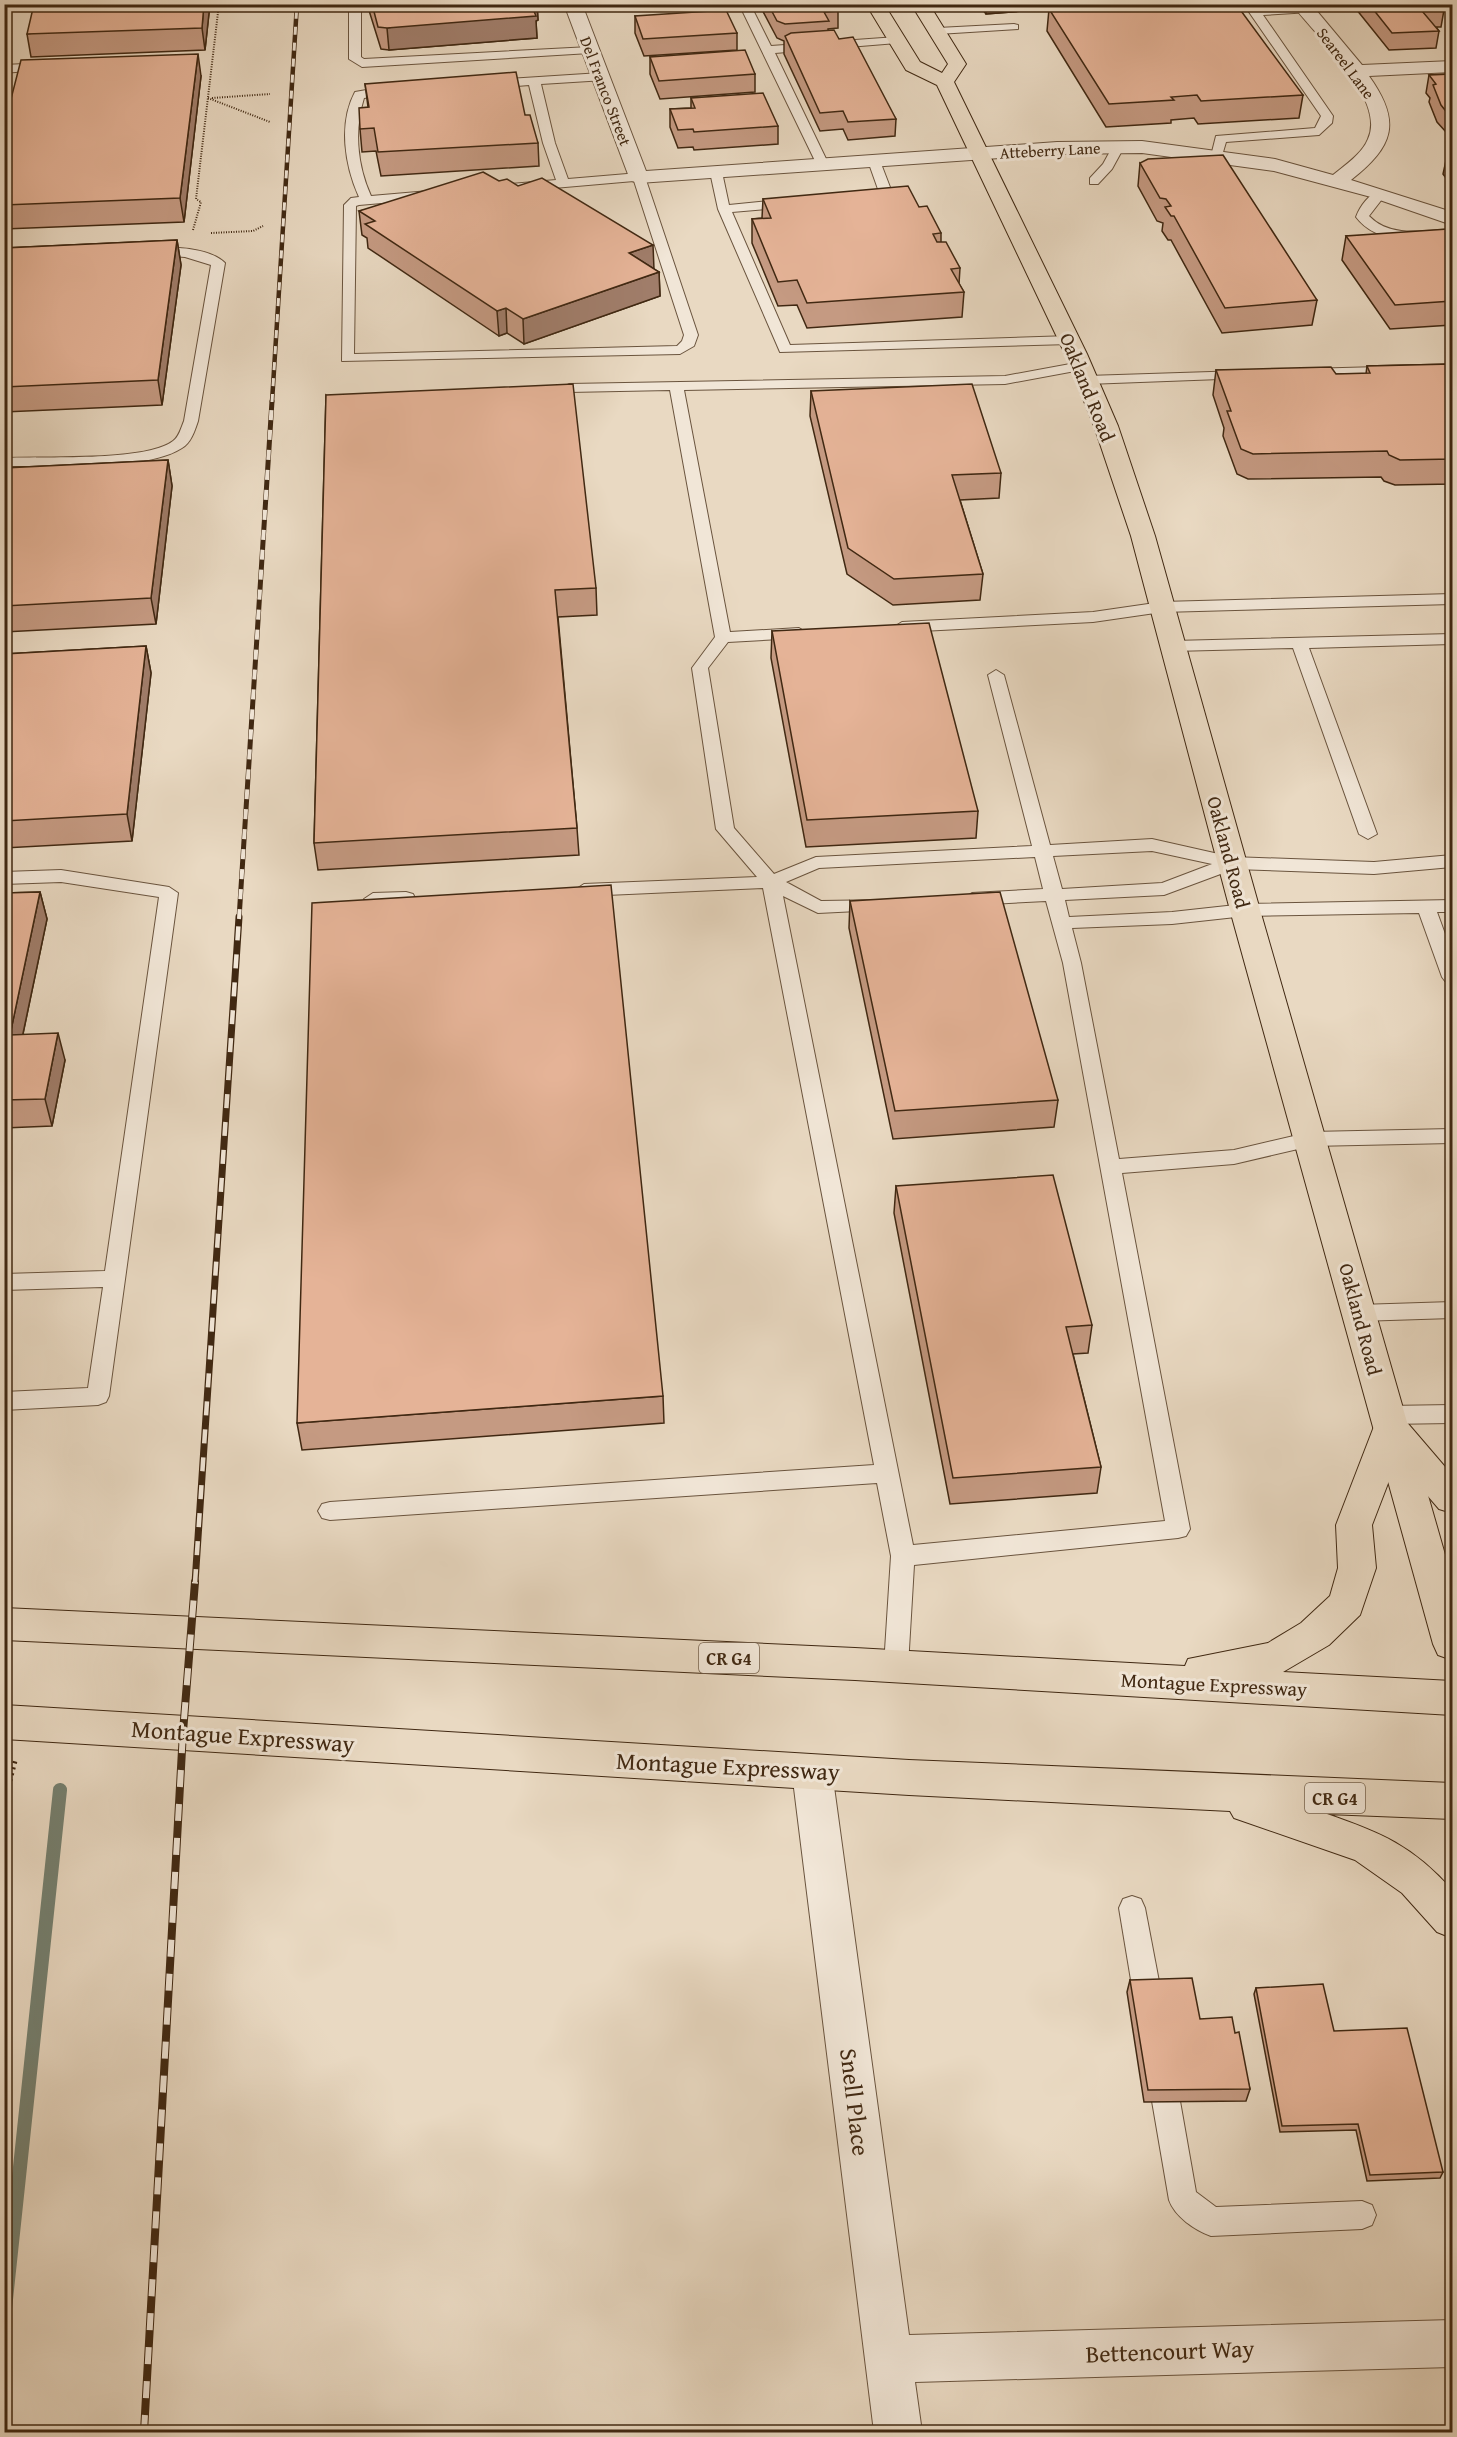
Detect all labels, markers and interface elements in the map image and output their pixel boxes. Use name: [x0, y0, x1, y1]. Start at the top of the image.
street label: Seareel Lane: [1311, 22, 1381, 104]
street label: Del Franco Street: [574, 33, 638, 149]
street label: Atteberry Lane: [999, 135, 1101, 165]
street label: Oakland Road: [1053, 328, 1123, 446]
street label: Oakland Road: [1200, 793, 1258, 912]
street label: Oakland Road: [1332, 1260, 1390, 1379]
road number: CR G4: [699, 1643, 759, 1673]
street label: Montague Expressway: [1120, 1665, 1308, 1703]
street label: Montague Expressway: [130, 1711, 356, 1761]
street label: Montague Expressway: [615, 1743, 841, 1789]
road number: CR G4: [1305, 1783, 1365, 1813]
street label: Snell Place: [831, 2046, 879, 2158]
street label: Bettencourt Way: [1085, 2331, 1255, 2371]

